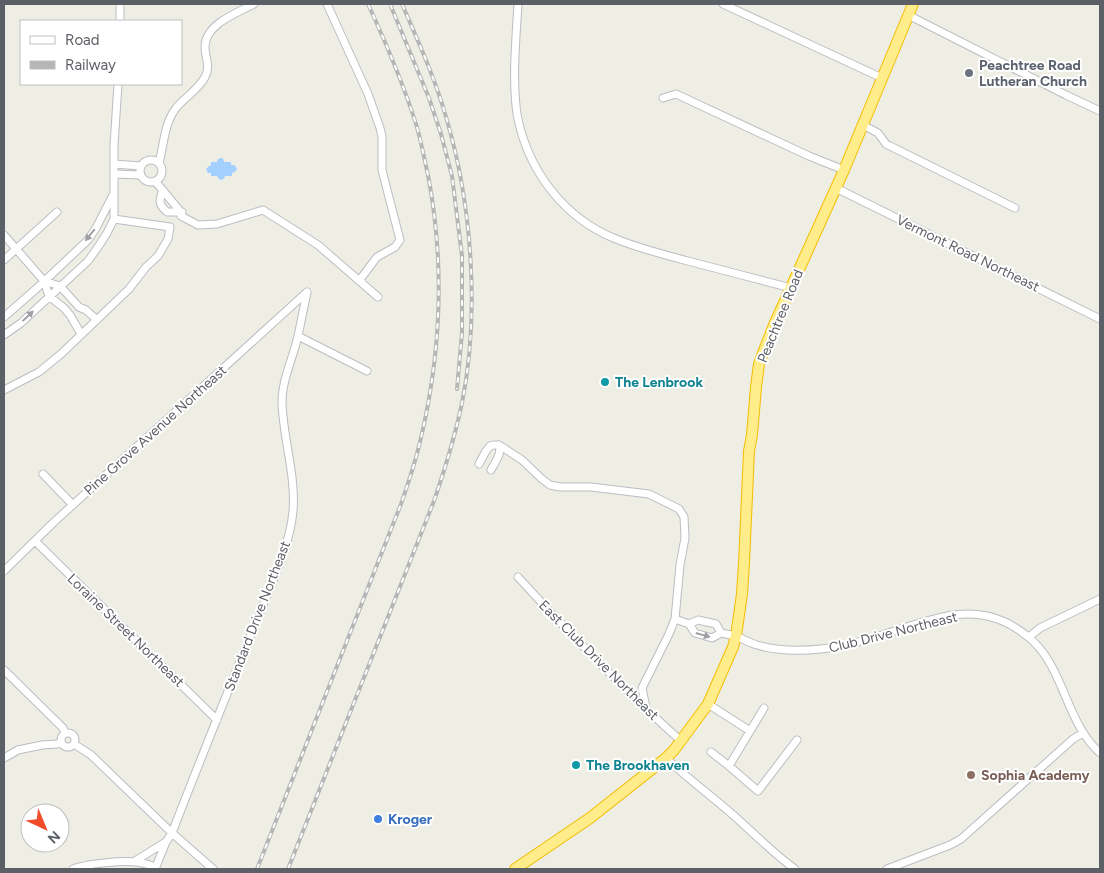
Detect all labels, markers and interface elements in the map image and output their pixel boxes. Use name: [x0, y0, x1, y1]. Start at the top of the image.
legend: [20, 20, 182, 85]
text: Road: [65, 31, 100, 49]
text: Railway: [65, 56, 116, 74]
place label: Peachtree Road Lutheran Church: [979, 57, 1087, 90]
marker: Peachtree Road Lutheran Church: [963, 67, 975, 79]
street label: Vermont Road Northeast: [893, 211, 1042, 296]
one-way arrow: [85, 229, 96, 242]
street label: Peachtree Road: [754, 267, 807, 365]
one-way arrow: [21, 310, 33, 322]
street label: Pine Grove Avenue Northeast: [81, 362, 230, 499]
place label: The Lenbrook: [615, 374, 703, 391]
marker: The Lenbrook: [599, 376, 611, 388]
street label: Standard Drive Northeast: [221, 539, 294, 694]
street label: Loraine Street Northeast: [64, 570, 187, 690]
street label: East Club Drive Northeast: [535, 597, 662, 724]
street label: Club Drive Northeast: [827, 608, 959, 657]
one-way arrow: [696, 632, 711, 640]
place label: The Brookhaven: [586, 757, 689, 774]
marker: The Brookhaven: [570, 759, 582, 771]
place label: Sophia Academy: [981, 767, 1091, 784]
marker: Sophia Academy: [965, 769, 977, 781]
north arrow: [20, 803, 70, 853]
place label: Kroger: [388, 811, 433, 828]
marker: Kroger: [372, 813, 384, 825]
text: N: [44, 827, 63, 847]

